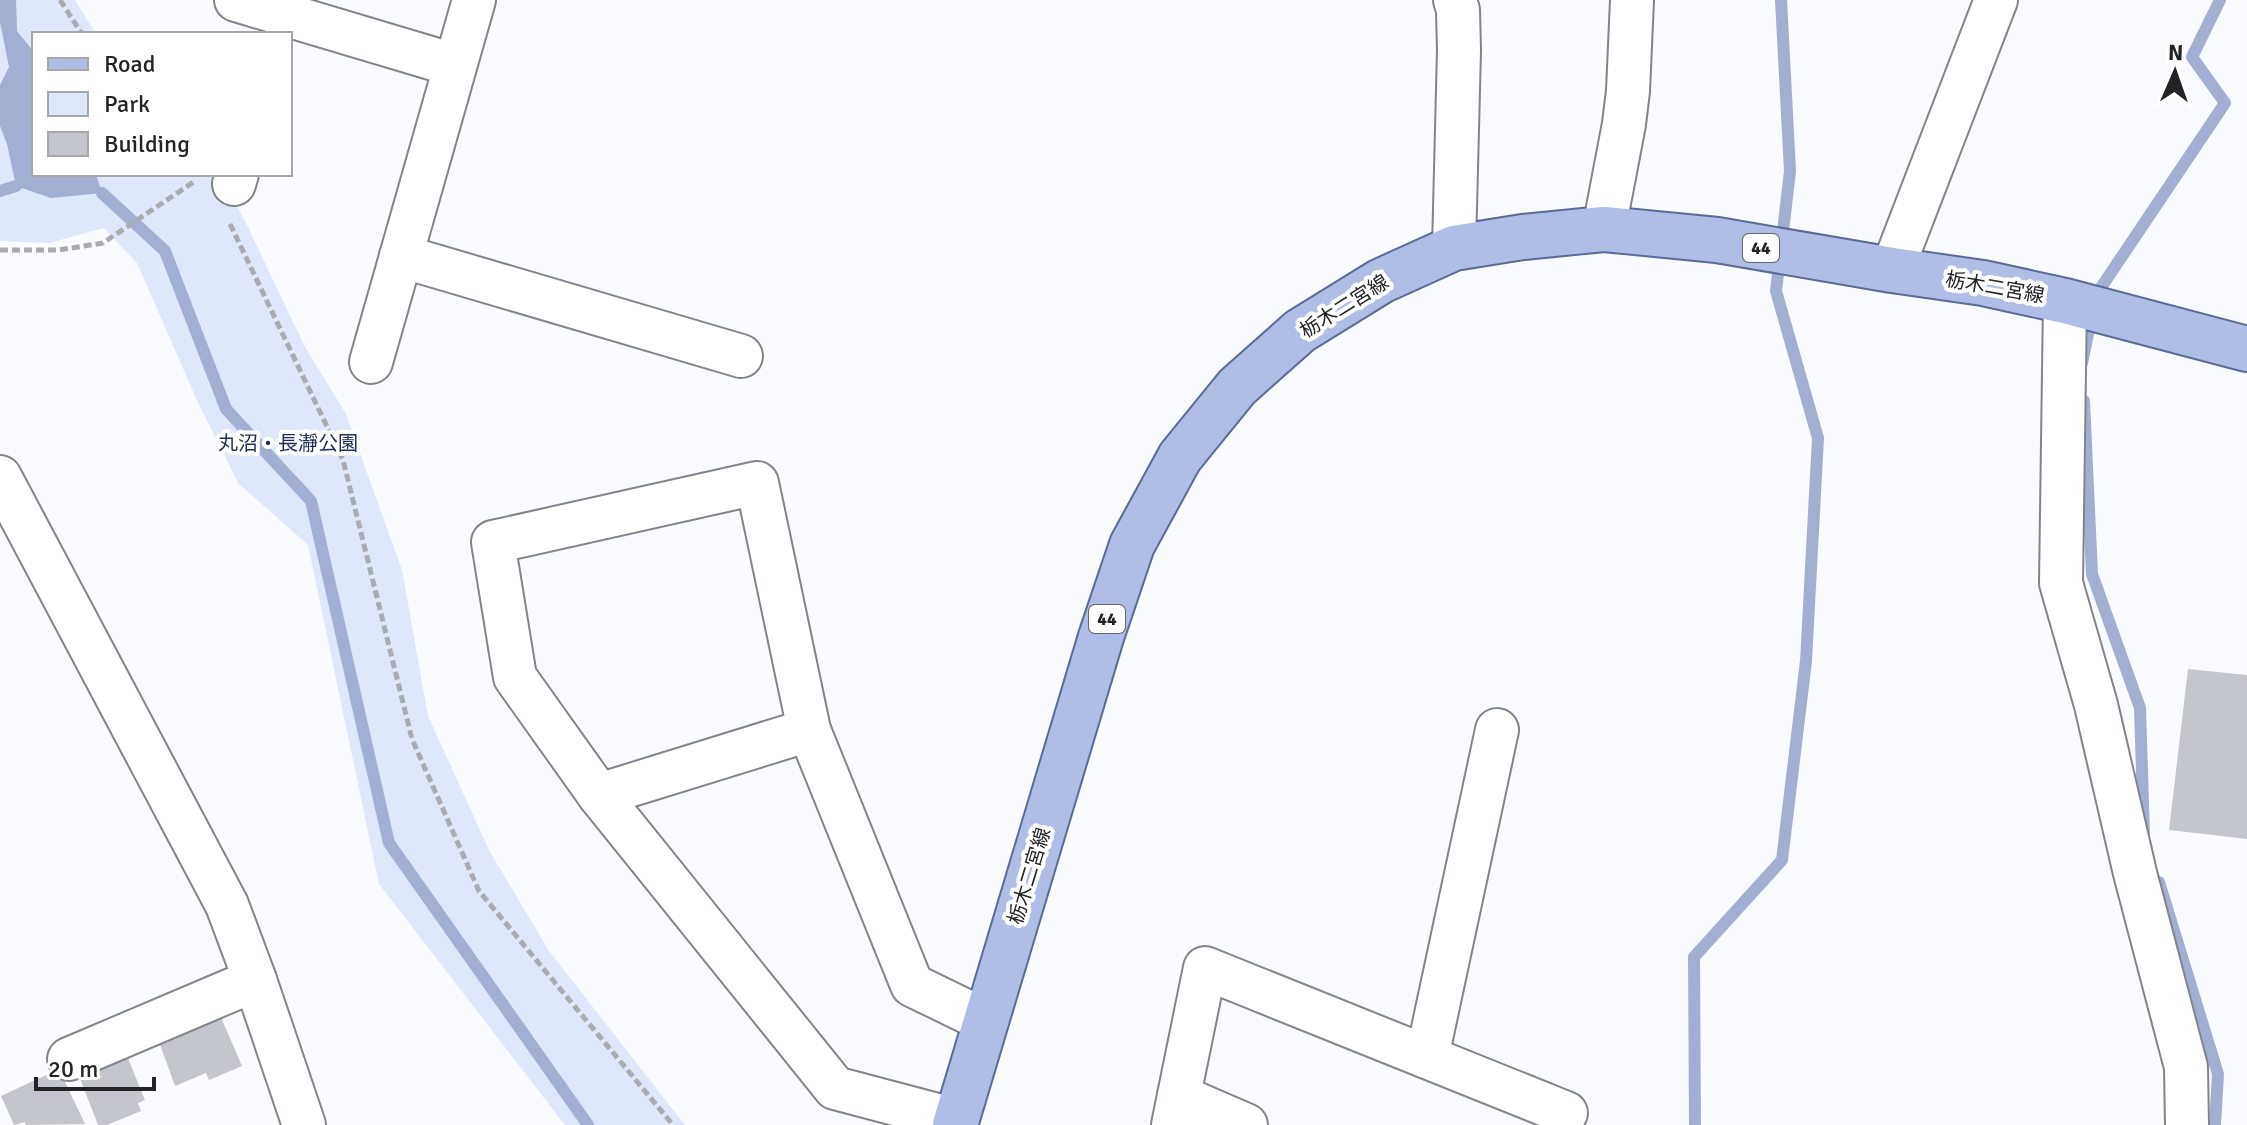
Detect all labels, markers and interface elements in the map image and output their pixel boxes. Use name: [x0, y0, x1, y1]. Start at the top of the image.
legend: [32, 32, 292, 176]
north arrow: [2135, 32, 2215, 112]
text: N: [2168, 39, 2184, 66]
text: Road: [104, 49, 155, 79]
text: Park: [104, 89, 150, 119]
text: Building: [104, 129, 190, 159]
road number: 44: [1743, 234, 1779, 262]
street label: 栃木二宮線: [1944, 266, 2046, 308]
street label: 栃木二宮線: [1295, 269, 1393, 344]
park label: 丸沼・長瀞公園: [218, 431, 358, 456]
road number: 44: [1089, 605, 1125, 633]
street label: 栃木二宮線: [1003, 825, 1056, 928]
scale bar: [36, 1041, 154, 1091]
text: 20 m: [48, 1054, 98, 1084]

